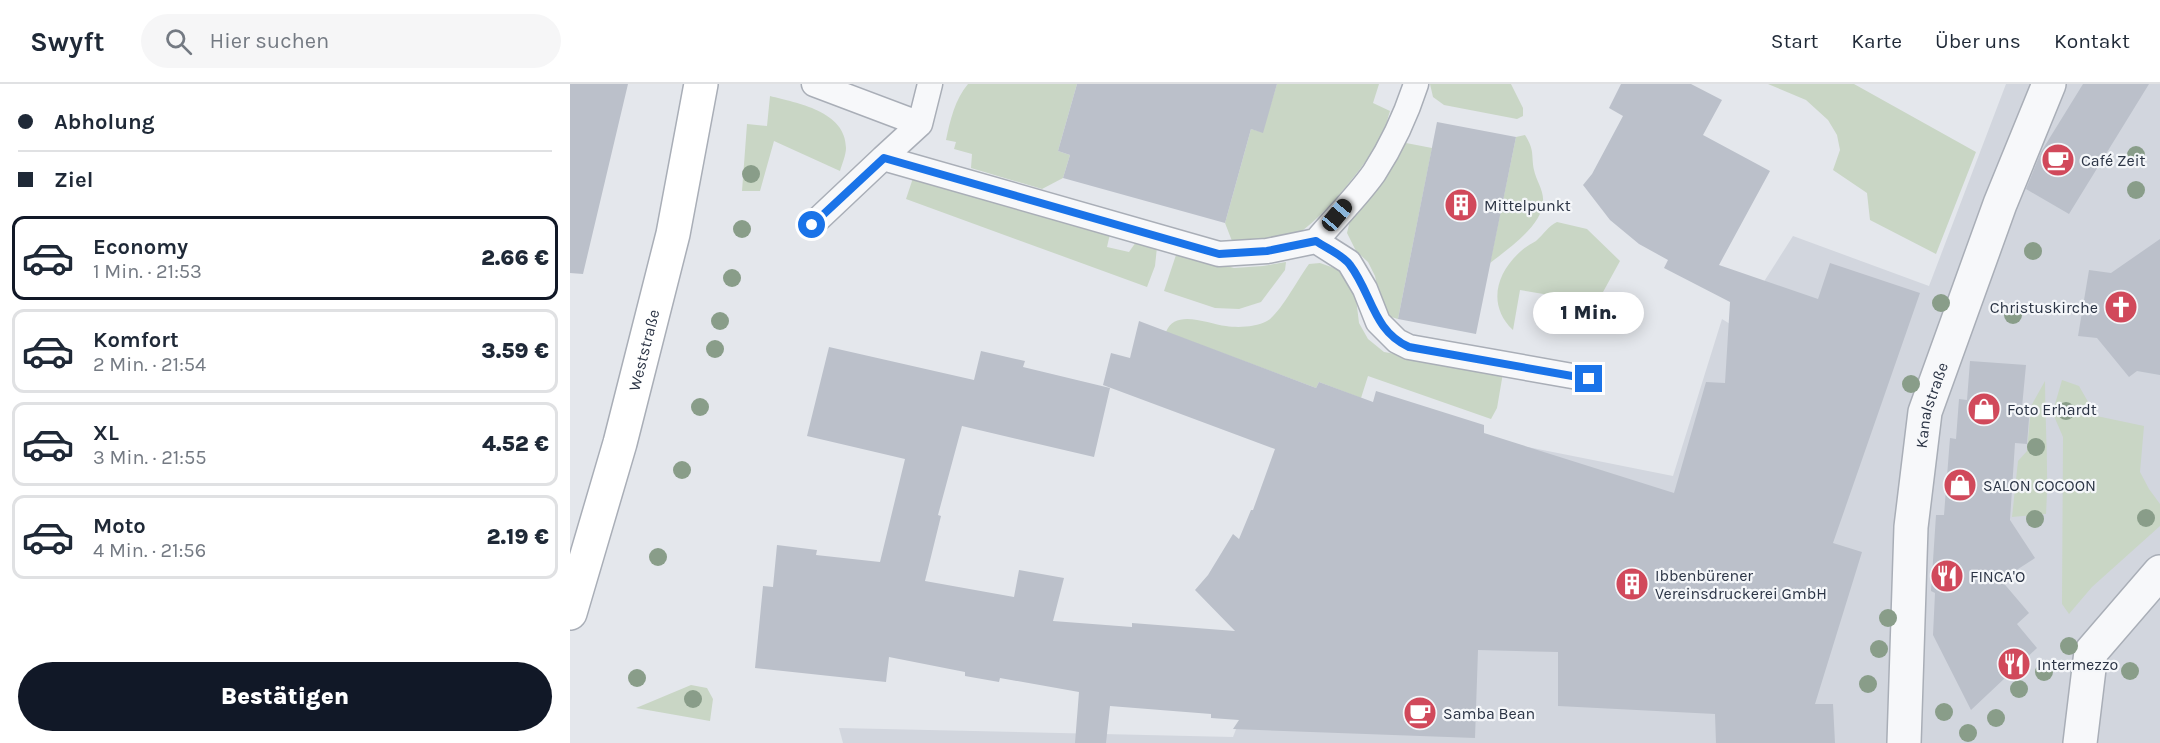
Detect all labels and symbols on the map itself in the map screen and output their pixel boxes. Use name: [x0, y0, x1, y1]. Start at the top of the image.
cafe icon: Café Zeit: [2040, 142, 2076, 178]
place label: Café Zeit: [2081, 151, 2146, 170]
building icon: Mittelpunkt: [1443, 187, 1479, 223]
car: [1319, 195, 1355, 235]
place label: Mittelpunkt: [1484, 196, 1571, 215]
route start: [798, 211, 825, 238]
church icon: Christuskirche: [2103, 289, 2139, 325]
callout: 1 Min.: [1534, 292, 1644, 334]
place label: Christuskirche: [1990, 298, 2098, 317]
street label: Weststraße: [624, 307, 663, 393]
street label: Kanalstraße: [1911, 360, 1952, 449]
route end: [1575, 365, 1602, 392]
shop icon: Foto Erhardt: [1966, 391, 2002, 427]
place label: Foto Erhardt: [2007, 400, 2097, 419]
shop icon: SALON COCOON: [1942, 467, 1978, 503]
place label: SALON COCOON: [1983, 476, 2096, 495]
restaurant icon: FINCA'O: [1929, 558, 1965, 594]
building icon: Ibbenbürener Vereinsdruckerei GmbH: [1614, 566, 1650, 602]
place label: Ibbenbürener Vereinsdruckerei GmbH: [1655, 566, 1827, 603]
place label: FINCA'O: [1970, 567, 2025, 586]
restaurant icon: Intermezzo: [1996, 646, 2032, 682]
place label: Intermezzo: [2037, 655, 2118, 674]
cafe icon: Samba Bean: [1402, 695, 1438, 731]
place label: Samba Bean: [1443, 704, 1535, 723]

